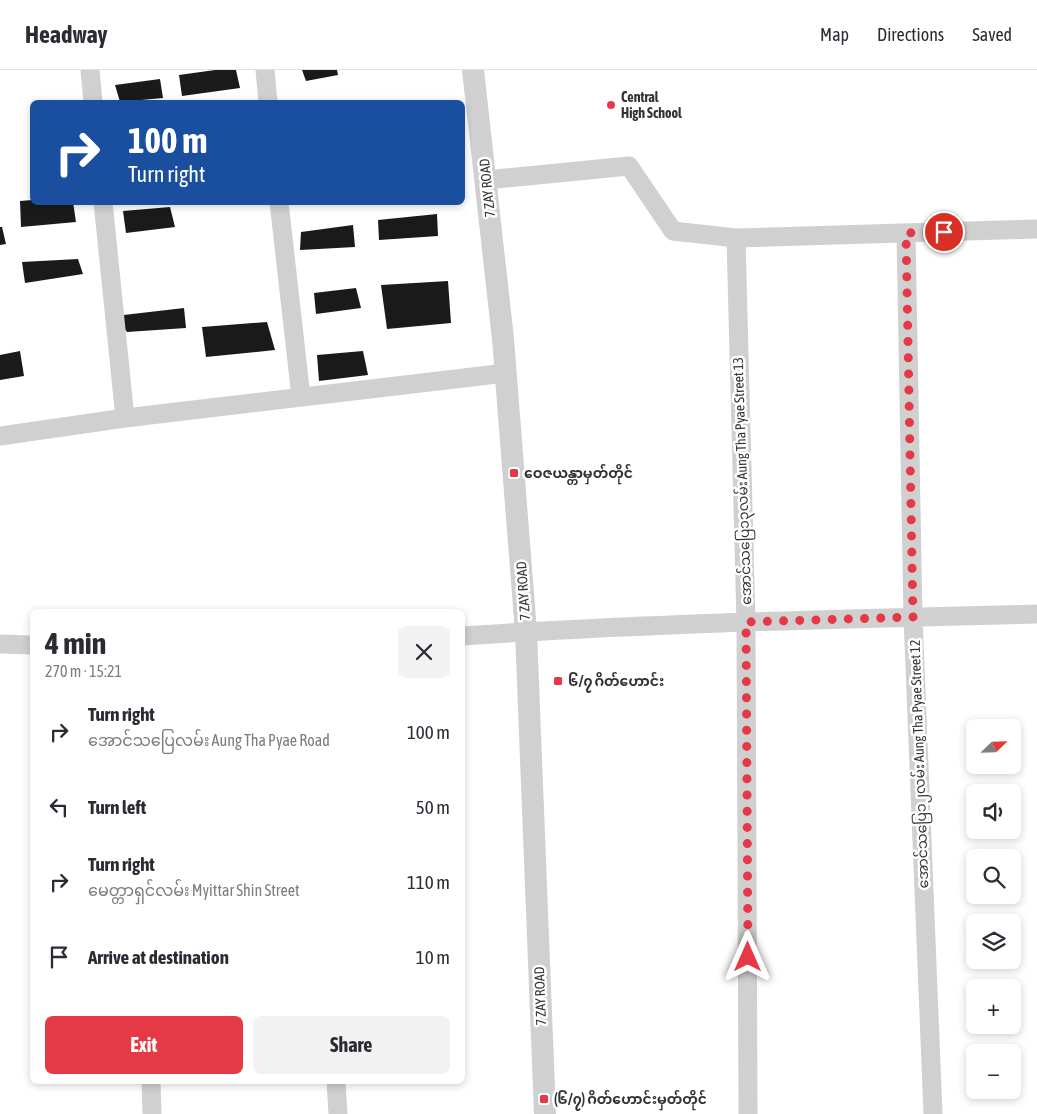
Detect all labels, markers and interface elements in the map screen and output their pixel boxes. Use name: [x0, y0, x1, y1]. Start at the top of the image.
text: Headway: [25, 21, 108, 48]
text: Map: [820, 24, 849, 45]
text: Directions: [877, 24, 944, 45]
text: Saved: [972, 24, 1012, 45]
place label: Central High School: [621, 89, 682, 121]
marker: Central High School: [605, 99, 617, 111]
icon: right: [45, 120, 110, 185]
text: 100 m: [128, 120, 207, 160]
street label: 7 ZAY ROAD: [476, 158, 498, 218]
text: Turn right: [128, 161, 205, 187]
pin: [923, 211, 965, 253]
icon: arrive: [930, 218, 958, 246]
street label: အောင်သပြေ၁၃လမ်း Aung Tha Pyae Street 13: [728, 357, 758, 605]
place label: ဝေဇယန္တာမှတ်တိုင်: [524, 463, 633, 485]
marker: ဝေဇယန္တာမှတ်တိုင်: [508, 467, 520, 479]
street label: 7 ZAY ROAD: [513, 561, 533, 621]
text: 4 min: [45, 626, 106, 660]
button: close: [398, 626, 450, 678]
street label: အောင်သပြေ၁၂လမ်း Aung Tha Pyae Street 12: [905, 639, 935, 889]
text: 270 m · 15:21: [45, 662, 122, 680]
place label: ၆/၇ ဂိတ်ဟောင်း: [568, 671, 664, 693]
marker: ၆/၇ ဂိတ်ဟောင်း: [552, 675, 564, 687]
text: Turn right: [88, 703, 155, 725]
icon: right: [45, 718, 73, 746]
north arrow: [966, 719, 1021, 774]
map controls: [966, 719, 1021, 1099]
text: 100 m: [407, 721, 450, 743]
text: အောင်သပြေလမ်း Aung Tha Pyae Road: [88, 731, 330, 749]
button: sound: [966, 784, 1021, 839]
icon: left: [45, 793, 73, 821]
text: Turn left: [88, 796, 146, 818]
text: 50 m: [416, 796, 450, 818]
button: search: [966, 849, 1021, 904]
text: Turn right: [88, 853, 155, 875]
icon: right: [45, 868, 73, 896]
text: 110 m: [407, 871, 450, 893]
text: မေတ္တာရှင်လမ်း Myittar Shin Street: [88, 881, 300, 899]
button: layers: [966, 914, 1021, 969]
position arrow: [721, 930, 773, 982]
icon: arrive: [45, 943, 73, 971]
text: Arrive at destination: [88, 946, 229, 968]
text: 10 m: [416, 946, 450, 968]
street label: 7 ZAY ROAD: [531, 966, 549, 1026]
button: +: [966, 979, 1021, 1034]
button: Exit: [45, 1016, 243, 1074]
button: Share: [253, 1016, 450, 1074]
button: −: [966, 1044, 1021, 1099]
place label: (၆/၇) ဂိတ်ဟောင်းမှတ်တိုင်: [554, 1089, 707, 1111]
marker: (၆/၇) ဂိတ်ဟောင်းမှတ်တိုင်: [538, 1093, 550, 1105]

